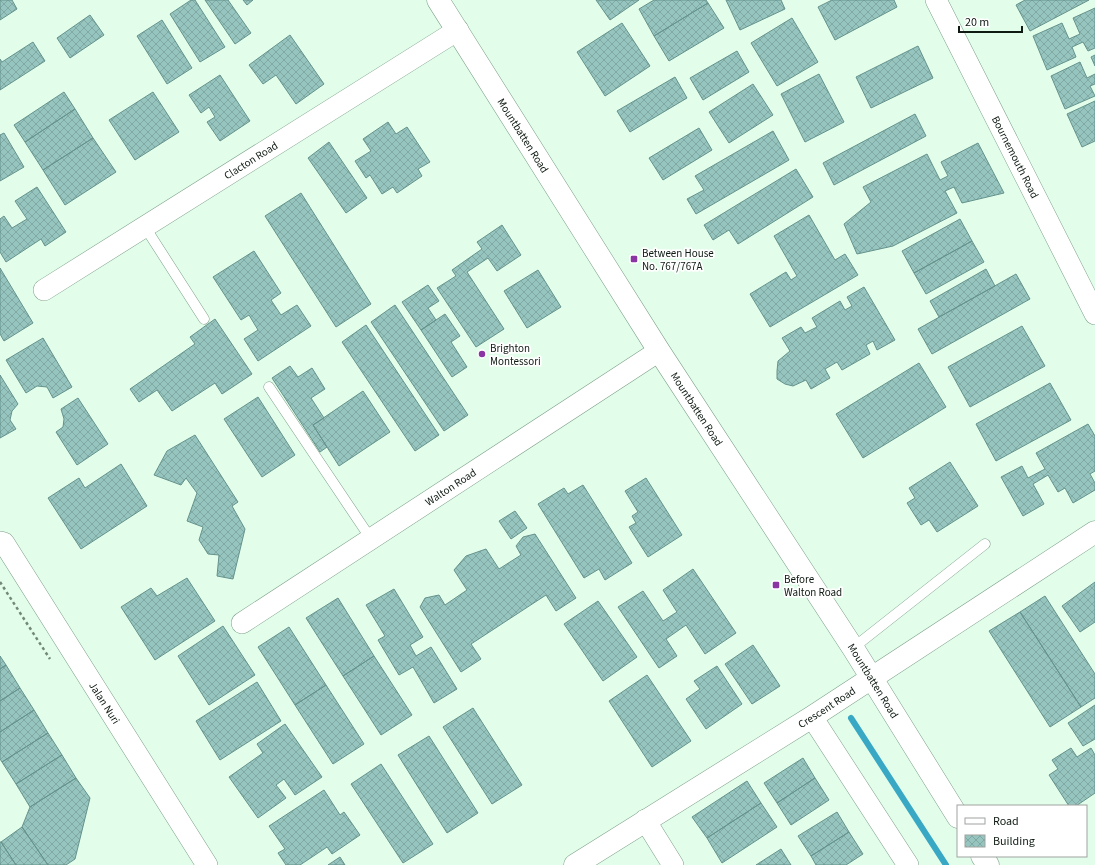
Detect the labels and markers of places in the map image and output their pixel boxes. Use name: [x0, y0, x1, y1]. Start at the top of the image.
place label: Between House No. 767/767A: [642, 246, 714, 274]
marker: Between House No. 767/767A: [629, 254, 639, 264]
place label: Brighton Montessori: [490, 341, 541, 369]
marker: Brighton Montessori: [477, 349, 487, 359]
place label: Before Walton Road: [784, 572, 842, 600]
marker: Before Walton Road: [771, 580, 781, 590]

